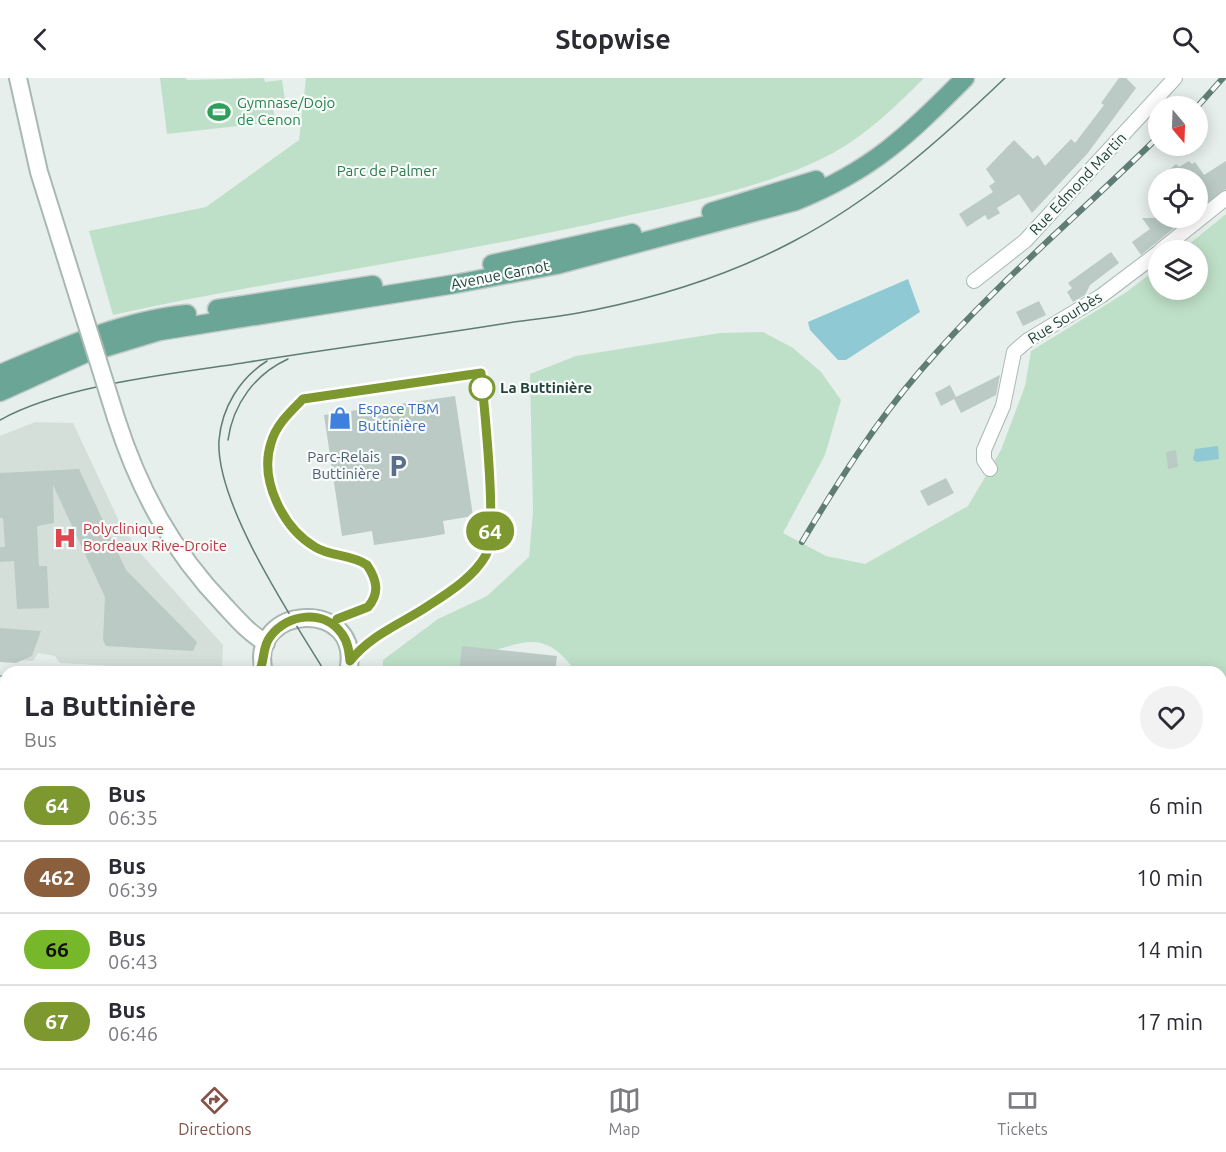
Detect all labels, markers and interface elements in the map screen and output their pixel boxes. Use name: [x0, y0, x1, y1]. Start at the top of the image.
icon: back: [24, 23, 57, 56]
icon: search: [1169, 23, 1202, 56]
text: Stopwise: [555, 24, 671, 54]
place label: Gymnase/Dojo de Cenon: [237, 94, 335, 128]
north arrow: [1148, 96, 1208, 156]
map controls: [1148, 96, 1208, 300]
sports icon: Gymnase/Dojo de Cenon: [206, 99, 232, 125]
street label: Rue Edmond Martin: [1026, 129, 1129, 238]
park label: Parc de Palmer: [337, 162, 438, 179]
button: locate: [1148, 168, 1208, 228]
button: layers: [1148, 240, 1208, 300]
street label: Avenue Carnot: [449, 257, 551, 292]
street label: Rue Sourbès: [1025, 288, 1105, 347]
marker: La Buttinière: [469, 375, 495, 401]
place label: La Buttinière: [500, 379, 592, 396]
place label: Espace TBM Buttinière: [358, 400, 439, 434]
shop icon: Espace TBM Buttinière: [327, 405, 353, 431]
place label: Parc-Relais Buttinière: [307, 448, 380, 482]
parking icon: Parc-Relais Buttinière: [385, 453, 411, 479]
line badge: 64: [463, 512, 517, 550]
text: 64: [478, 519, 502, 543]
place label: Polyclinique Bordeaux Rive-Droite: [83, 520, 227, 554]
hospital icon: Polyclinique Bordeaux Rive-Droite: [52, 525, 78, 551]
button: heart: [1140, 686, 1203, 749]
text: La Buttinière: [24, 690, 196, 721]
text: Bus: [24, 728, 57, 751]
text: Bus: [108, 781, 146, 806]
text: 64: [45, 793, 69, 817]
text: 6 min: [1149, 793, 1203, 818]
text: 06:35: [108, 806, 158, 829]
text: Bus: [108, 853, 146, 878]
text: 462: [39, 865, 75, 889]
text: 10 min: [1136, 865, 1203, 890]
text: 06:39: [108, 878, 158, 901]
text: Bus: [108, 925, 146, 950]
text: 66: [45, 937, 69, 961]
text: 14 min: [1136, 937, 1203, 962]
text: 06:43: [108, 950, 158, 973]
text: Bus: [108, 997, 146, 1022]
text: 67: [45, 1009, 69, 1033]
text: 17 min: [1136, 1009, 1203, 1034]
text: 06:46: [108, 1022, 158, 1045]
tab: Directions: [178, 1084, 251, 1138]
tab: Map: [608, 1084, 641, 1138]
tab: Tickets: [997, 1084, 1048, 1138]

